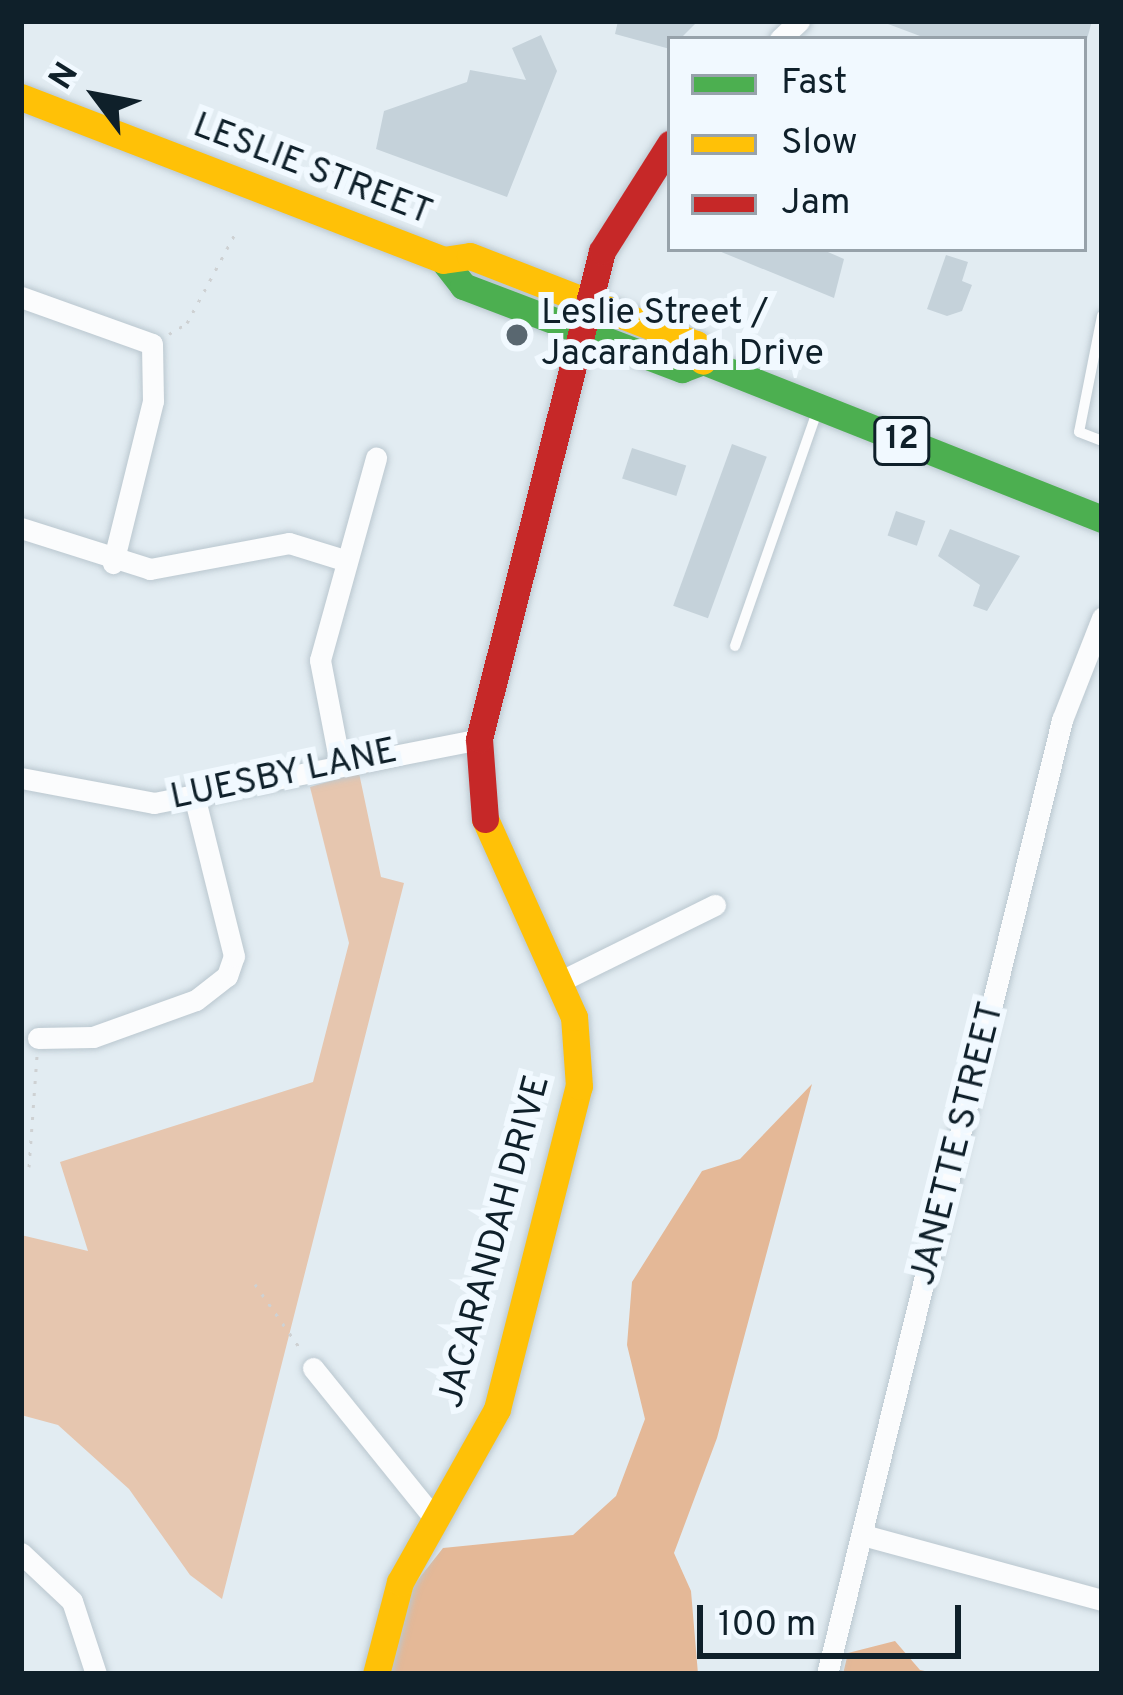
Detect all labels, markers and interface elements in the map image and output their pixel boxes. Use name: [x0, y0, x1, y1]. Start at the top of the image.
north arrow: [36, 36, 156, 156]
legend: [667, 36, 1087, 252]
text: N: [41, 56, 90, 98]
text: Fast: [781, 61, 847, 107]
street label: LESLIE STREET: [186, 106, 438, 236]
text: Slow: [781, 121, 857, 167]
text: Jam: [781, 181, 851, 227]
place label: Leslie Street / Jacarandah Drive: [541, 292, 824, 377]
marker: Leslie Street / Jacarandah Drive: [504, 322, 530, 348]
road number: 12: [872, 414, 932, 468]
street label: LUESBY LANE: [166, 731, 402, 821]
street label: JANETTE STREET: [903, 998, 1015, 1290]
street label: JACARANDAH DRIVE: [431, 1071, 561, 1413]
scale bar: [703, 1581, 967, 1655]
text: 100 m: [718, 1603, 816, 1649]

